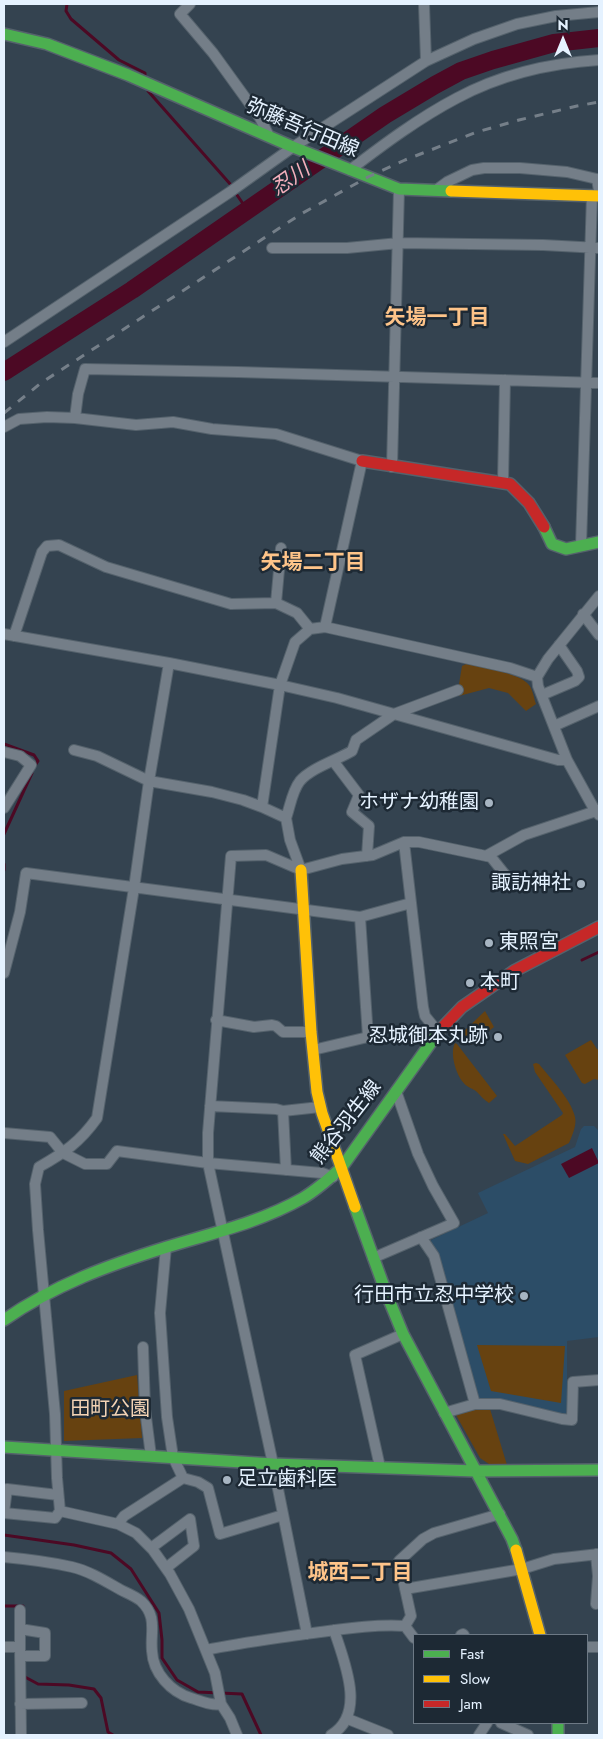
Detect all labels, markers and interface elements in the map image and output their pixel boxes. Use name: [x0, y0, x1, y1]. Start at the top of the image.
north arrow: [538, 15, 588, 65]
text: N: [557, 15, 569, 35]
street label: 弥藤吾行田線: [242, 95, 362, 163]
water label: 忍川: [267, 158, 315, 202]
district label: 矢場一丁目: [385, 306, 489, 332]
district label: 矢場二丁目: [261, 551, 365, 577]
place label: ホザナ幼稚園: [359, 791, 479, 815]
marker: ホザナ幼稚園: [483, 797, 495, 809]
place label: 諏訪神社: [491, 872, 571, 896]
marker: 諏訪神社: [575, 878, 587, 890]
place label: 東照宮: [499, 931, 559, 955]
marker: 東照宮: [483, 937, 495, 949]
place label: 本町: [480, 971, 520, 995]
marker: 本町: [464, 977, 476, 989]
place label: 忍城御本丸跡: [368, 1025, 488, 1049]
marker: 忍城御本丸跡: [492, 1031, 504, 1043]
street label: 熊谷羽生線: [307, 1076, 387, 1170]
place label: 行田市立忍中学校: [354, 1284, 514, 1308]
marker: 行田市立忍中学校: [518, 1290, 530, 1302]
park label: 田町公園: [70, 1398, 150, 1422]
place label: 足立歯科医: [237, 1468, 337, 1492]
marker: 足立歯科医: [221, 1474, 233, 1486]
district label: 城西二丁目: [308, 1561, 412, 1587]
legend: [413, 1634, 588, 1724]
text: Fast: [460, 1643, 484, 1665]
text: Slow: [460, 1668, 490, 1690]
text: Jam: [460, 1693, 483, 1715]

